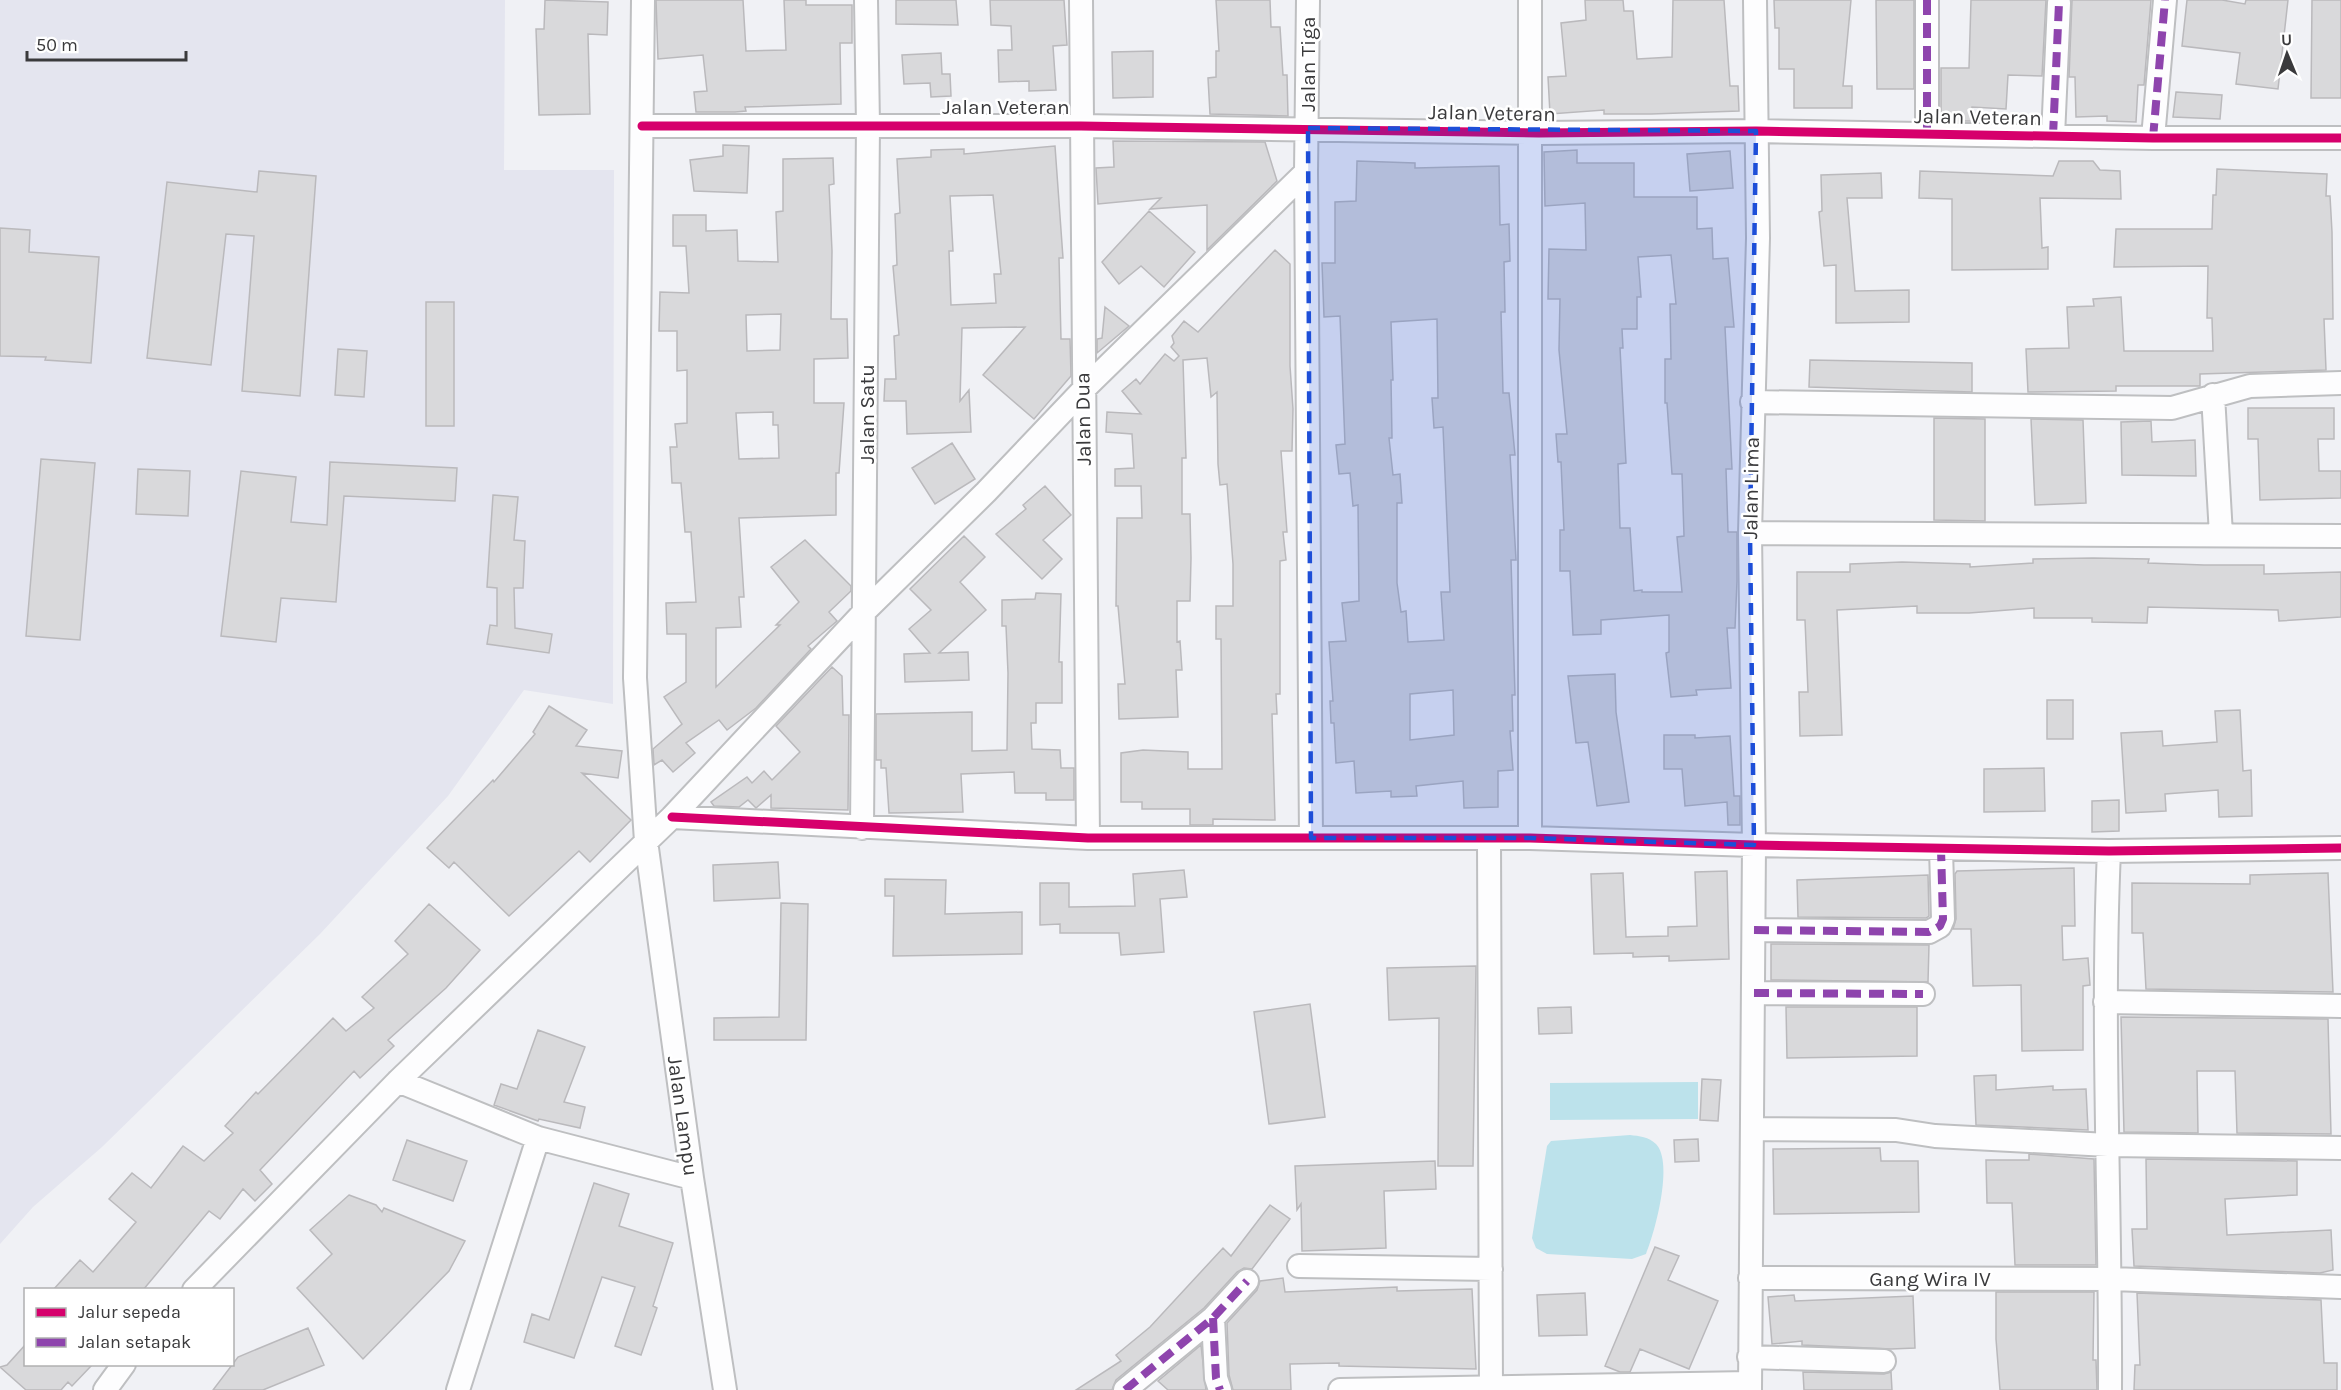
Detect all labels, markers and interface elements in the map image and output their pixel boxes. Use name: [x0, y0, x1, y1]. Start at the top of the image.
street label: Jalan Tiga: [1296, 16, 1320, 112]
scale bar: [27, 24, 186, 62]
north arrow: [2257, 24, 2317, 84]
text: U: [2281, 30, 2292, 49]
text: 50 m: [36, 34, 78, 56]
street label: Jalan Veteran: [942, 95, 1070, 119]
street label: Jalan Veteran: [1428, 100, 1556, 126]
street label: Jalan Veteran: [1914, 104, 2042, 130]
street label: Jalan Satu: [855, 364, 879, 464]
street label: Jalan Dua: [1070, 372, 1096, 466]
street label: Jalan Lima: [1738, 437, 1764, 539]
street label: Jalan Lampu: [663, 1054, 703, 1178]
street label: Gang Wira IV: [1869, 1267, 1991, 1291]
legend: [24, 1288, 234, 1366]
text: Jalur sepeda: [78, 1301, 181, 1323]
text: Jalan setapak: [78, 1331, 191, 1353]

